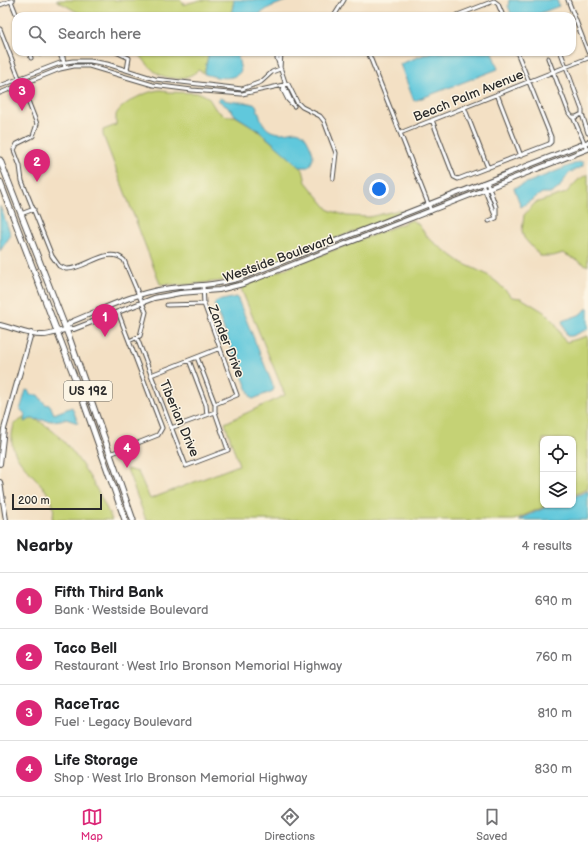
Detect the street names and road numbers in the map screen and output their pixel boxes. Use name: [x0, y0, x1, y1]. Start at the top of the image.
street label: Beach Palm Avenue: [411, 66, 526, 125]
street label: Westside Boulevard: [221, 232, 336, 286]
street label: Zander Drive: [204, 302, 248, 380]
street label: Tiberian Drive: [156, 378, 203, 459]
road number: US 192: [64, 381, 112, 401]

